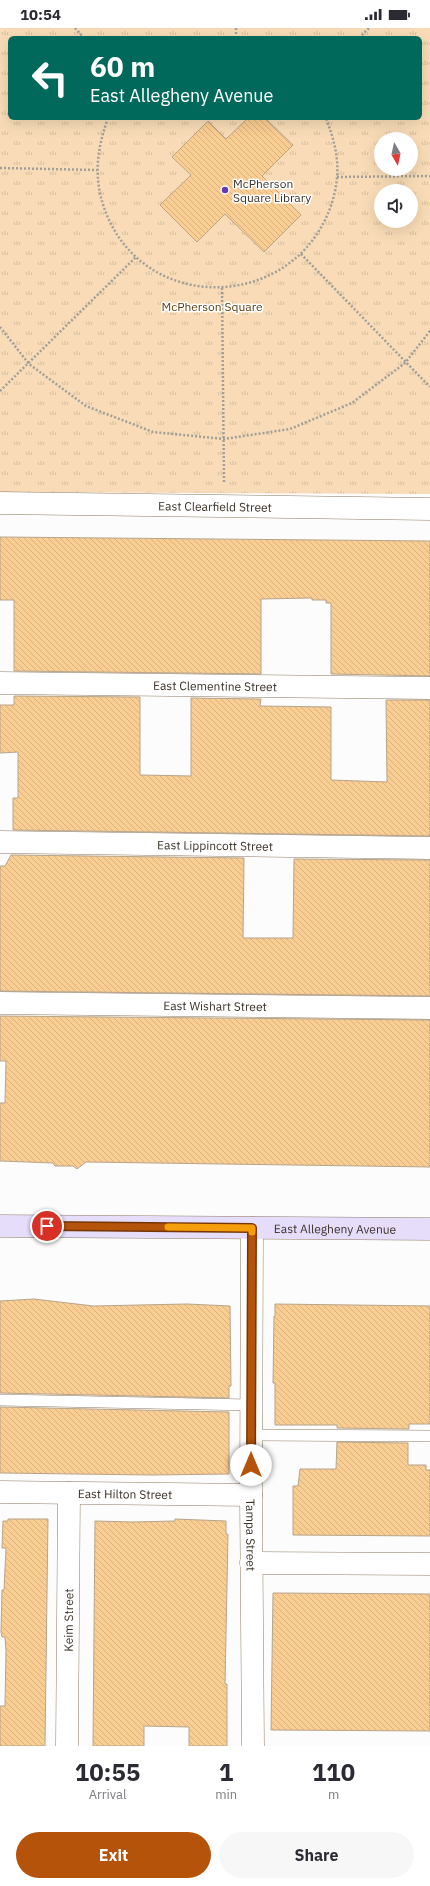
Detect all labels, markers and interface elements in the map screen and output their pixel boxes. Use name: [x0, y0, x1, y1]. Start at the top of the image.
text: 10:54: [20, 5, 61, 24]
text: 60 m: [90, 48, 155, 85]
icon: left: [24, 52, 76, 104]
text: East Allegheny Avenue: [90, 84, 273, 107]
north arrow: [374, 132, 418, 176]
map controls: [374, 132, 418, 228]
place label: McPherson Square Library: [233, 176, 311, 205]
button: sound: [374, 184, 418, 228]
marker: McPherson Square Library: [220, 185, 230, 195]
park label: McPherson Square: [161, 299, 263, 314]
street label: East Clearfield Street: [158, 498, 272, 514]
street label: East Clementine Street: [153, 677, 277, 694]
street label: East Lippincott Street: [157, 837, 273, 853]
street label: East Wishart Street: [163, 997, 267, 1014]
pin: [30, 1209, 64, 1243]
icon: arrive: [36, 1215, 58, 1237]
street label: East Allegheny Avenue: [274, 1220, 397, 1236]
position arrow: [230, 1444, 272, 1486]
street label: East Hilton Street: [78, 1485, 172, 1502]
street label: Tampa Street: [244, 1499, 259, 1571]
street label: Keim Street: [60, 1588, 76, 1652]
text: 10:55: [75, 1756, 140, 1788]
text: 1: [219, 1756, 233, 1788]
text: 110: [312, 1756, 355, 1788]
text: Arrival: [89, 1786, 127, 1803]
text: min: [215, 1786, 237, 1803]
text: m: [328, 1786, 339, 1803]
button: Exit: [16, 1832, 211, 1878]
button: Share: [219, 1832, 414, 1878]

